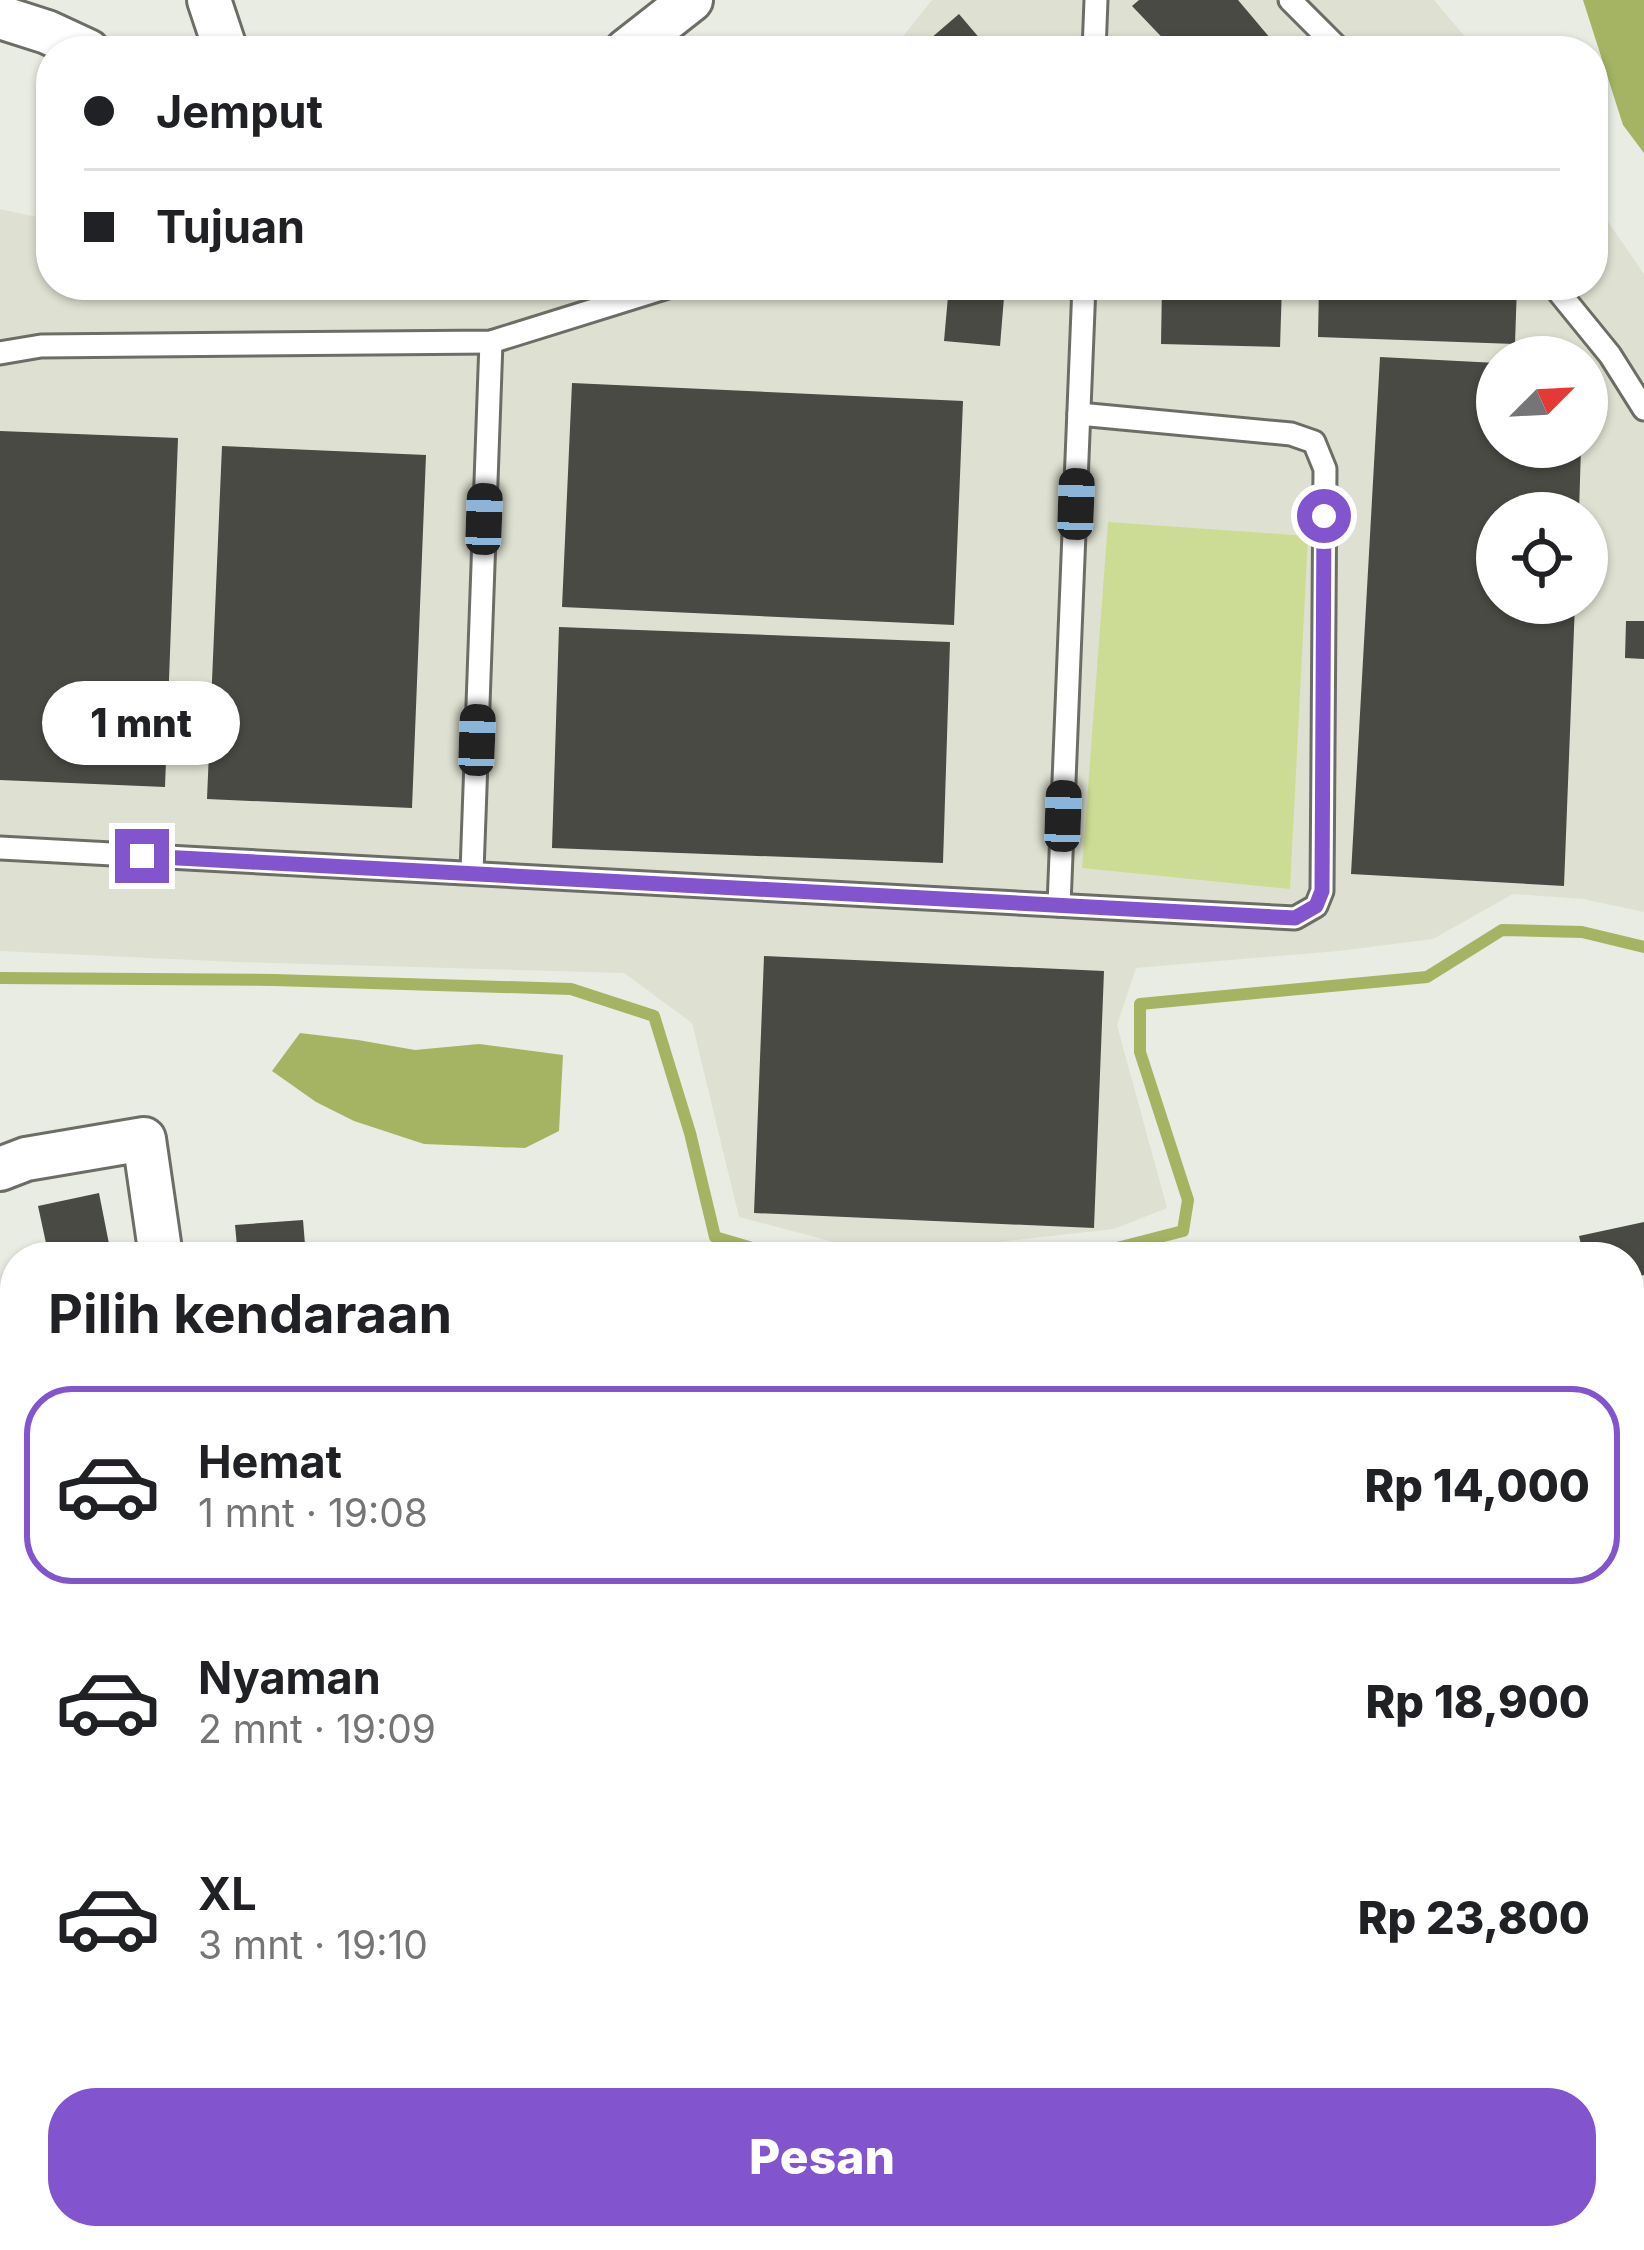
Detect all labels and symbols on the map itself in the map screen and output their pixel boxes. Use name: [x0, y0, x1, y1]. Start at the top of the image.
north arrow: [1476, 336, 1608, 468]
car: [1057, 467, 1095, 541]
car: [465, 482, 503, 556]
route start: [1297, 489, 1351, 543]
callout: 1 mnt: [43, 682, 241, 766]
car: [458, 703, 496, 777]
car: [1044, 779, 1082, 853]
route end: [115, 829, 169, 883]

